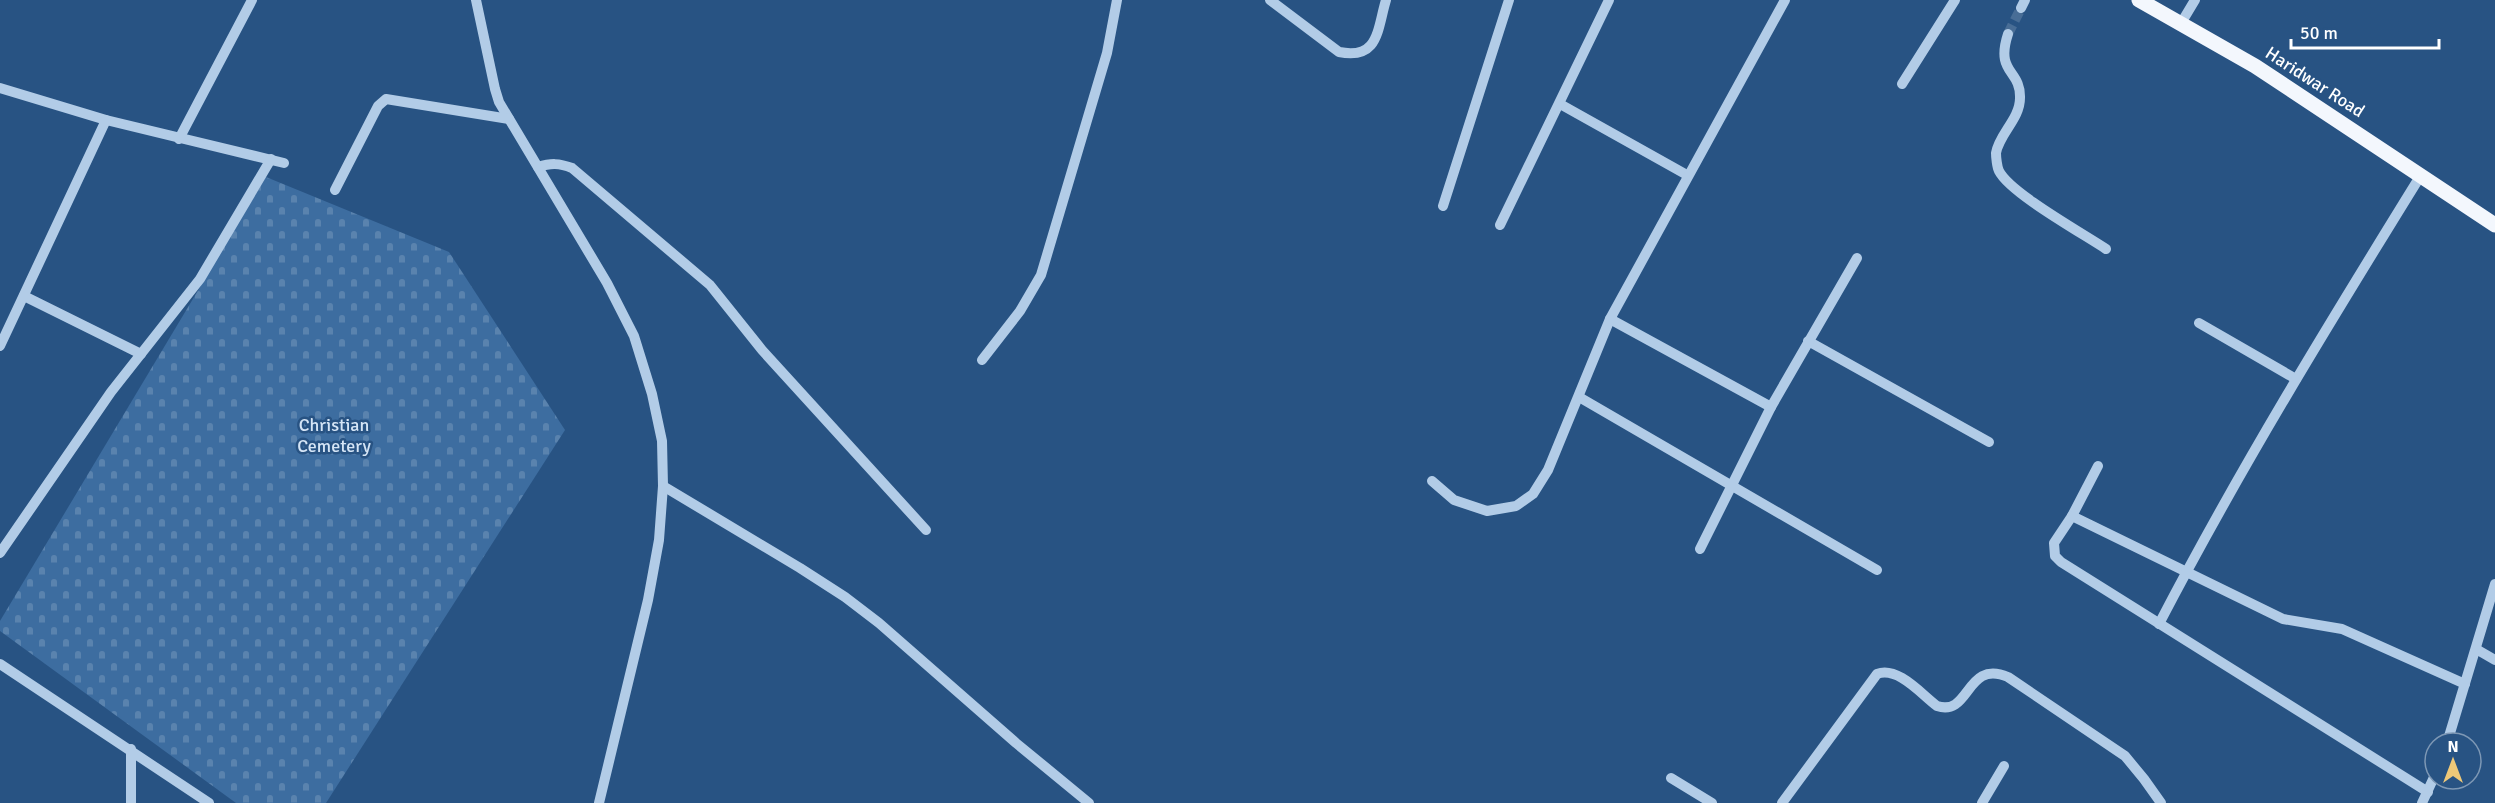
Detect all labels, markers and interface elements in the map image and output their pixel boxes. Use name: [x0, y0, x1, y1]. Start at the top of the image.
scale bar: [2291, 12, 2440, 50]
text: 50 m: [2300, 22, 2338, 44]
street label: Haridwar Road: [2261, 42, 2369, 122]
park label: Christian Cemetery: [297, 414, 371, 457]
north arrow: [2423, 731, 2483, 791]
text: N: [2447, 737, 2459, 757]

